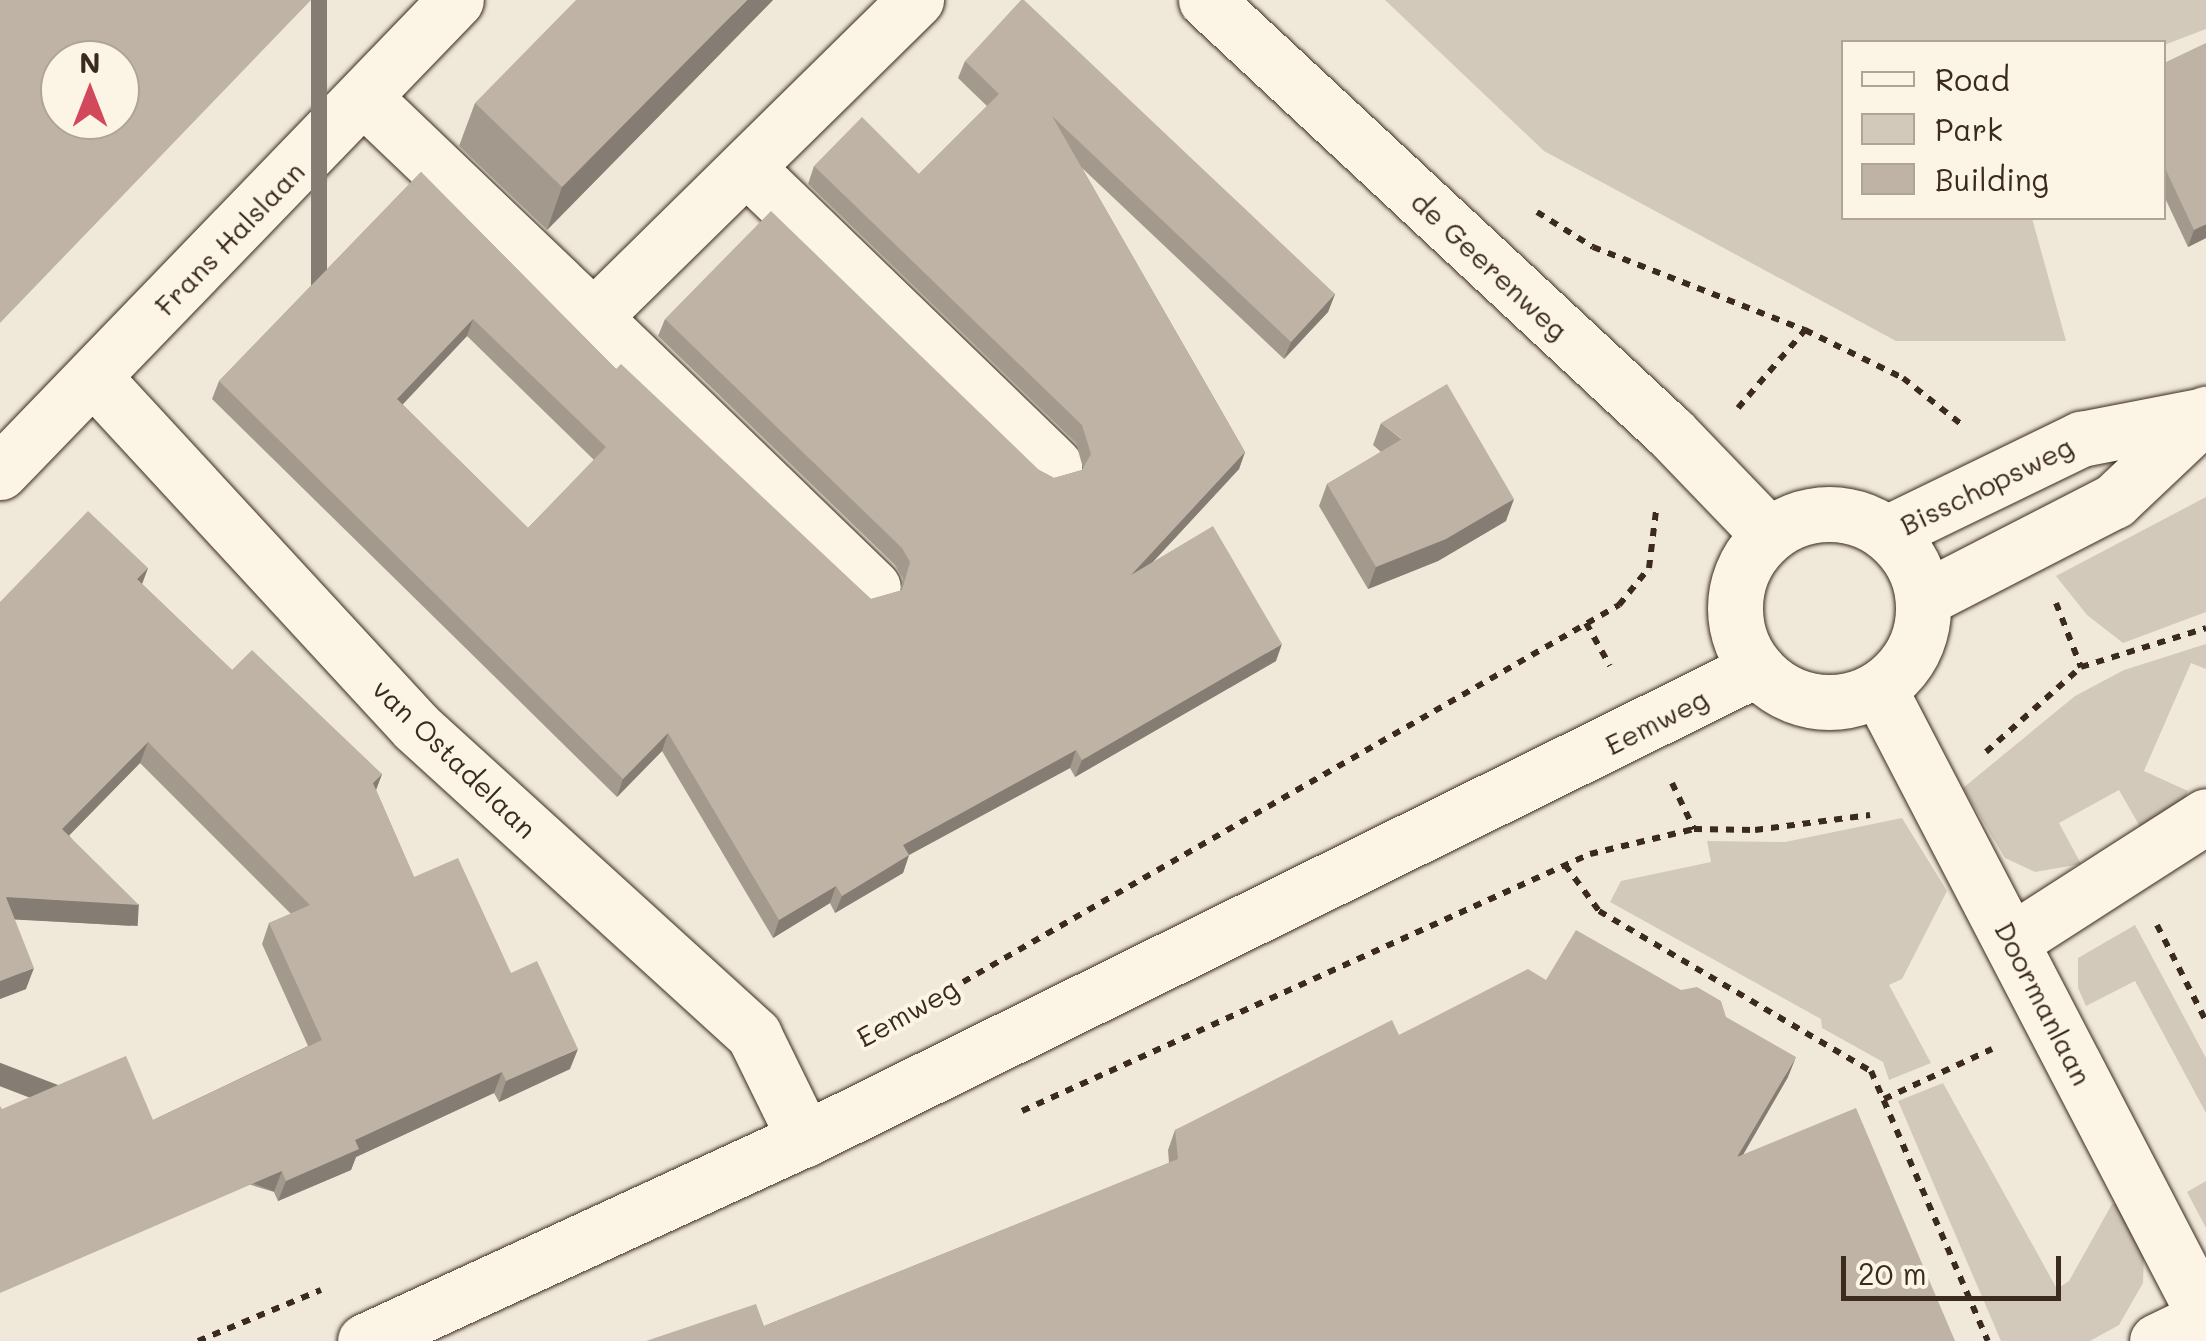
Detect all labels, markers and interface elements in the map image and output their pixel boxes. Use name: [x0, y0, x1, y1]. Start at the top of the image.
north arrow: [40, 40, 140, 140]
legend: [1841, 40, 2166, 220]
text: N: [79, 44, 101, 80]
text: Road: [1935, 59, 2010, 99]
text: Park: [1935, 109, 2003, 149]
street label: Frans Halslaan: [147, 154, 311, 322]
text: Building: [1935, 159, 2049, 199]
street label: de Geerenweg: [1405, 184, 1575, 346]
street label: Bisschopsweg: [1894, 429, 2078, 541]
street label: van Ostadelaan: [366, 671, 544, 845]
street label: Eemweg: [1599, 681, 1713, 761]
street label: Doormanlaan: [1988, 916, 2100, 1090]
street label: Eemweg: [850, 970, 964, 1054]
scale bar: [1846, 1236, 2066, 1298]
text: 20 m: [1858, 1253, 1927, 1293]

